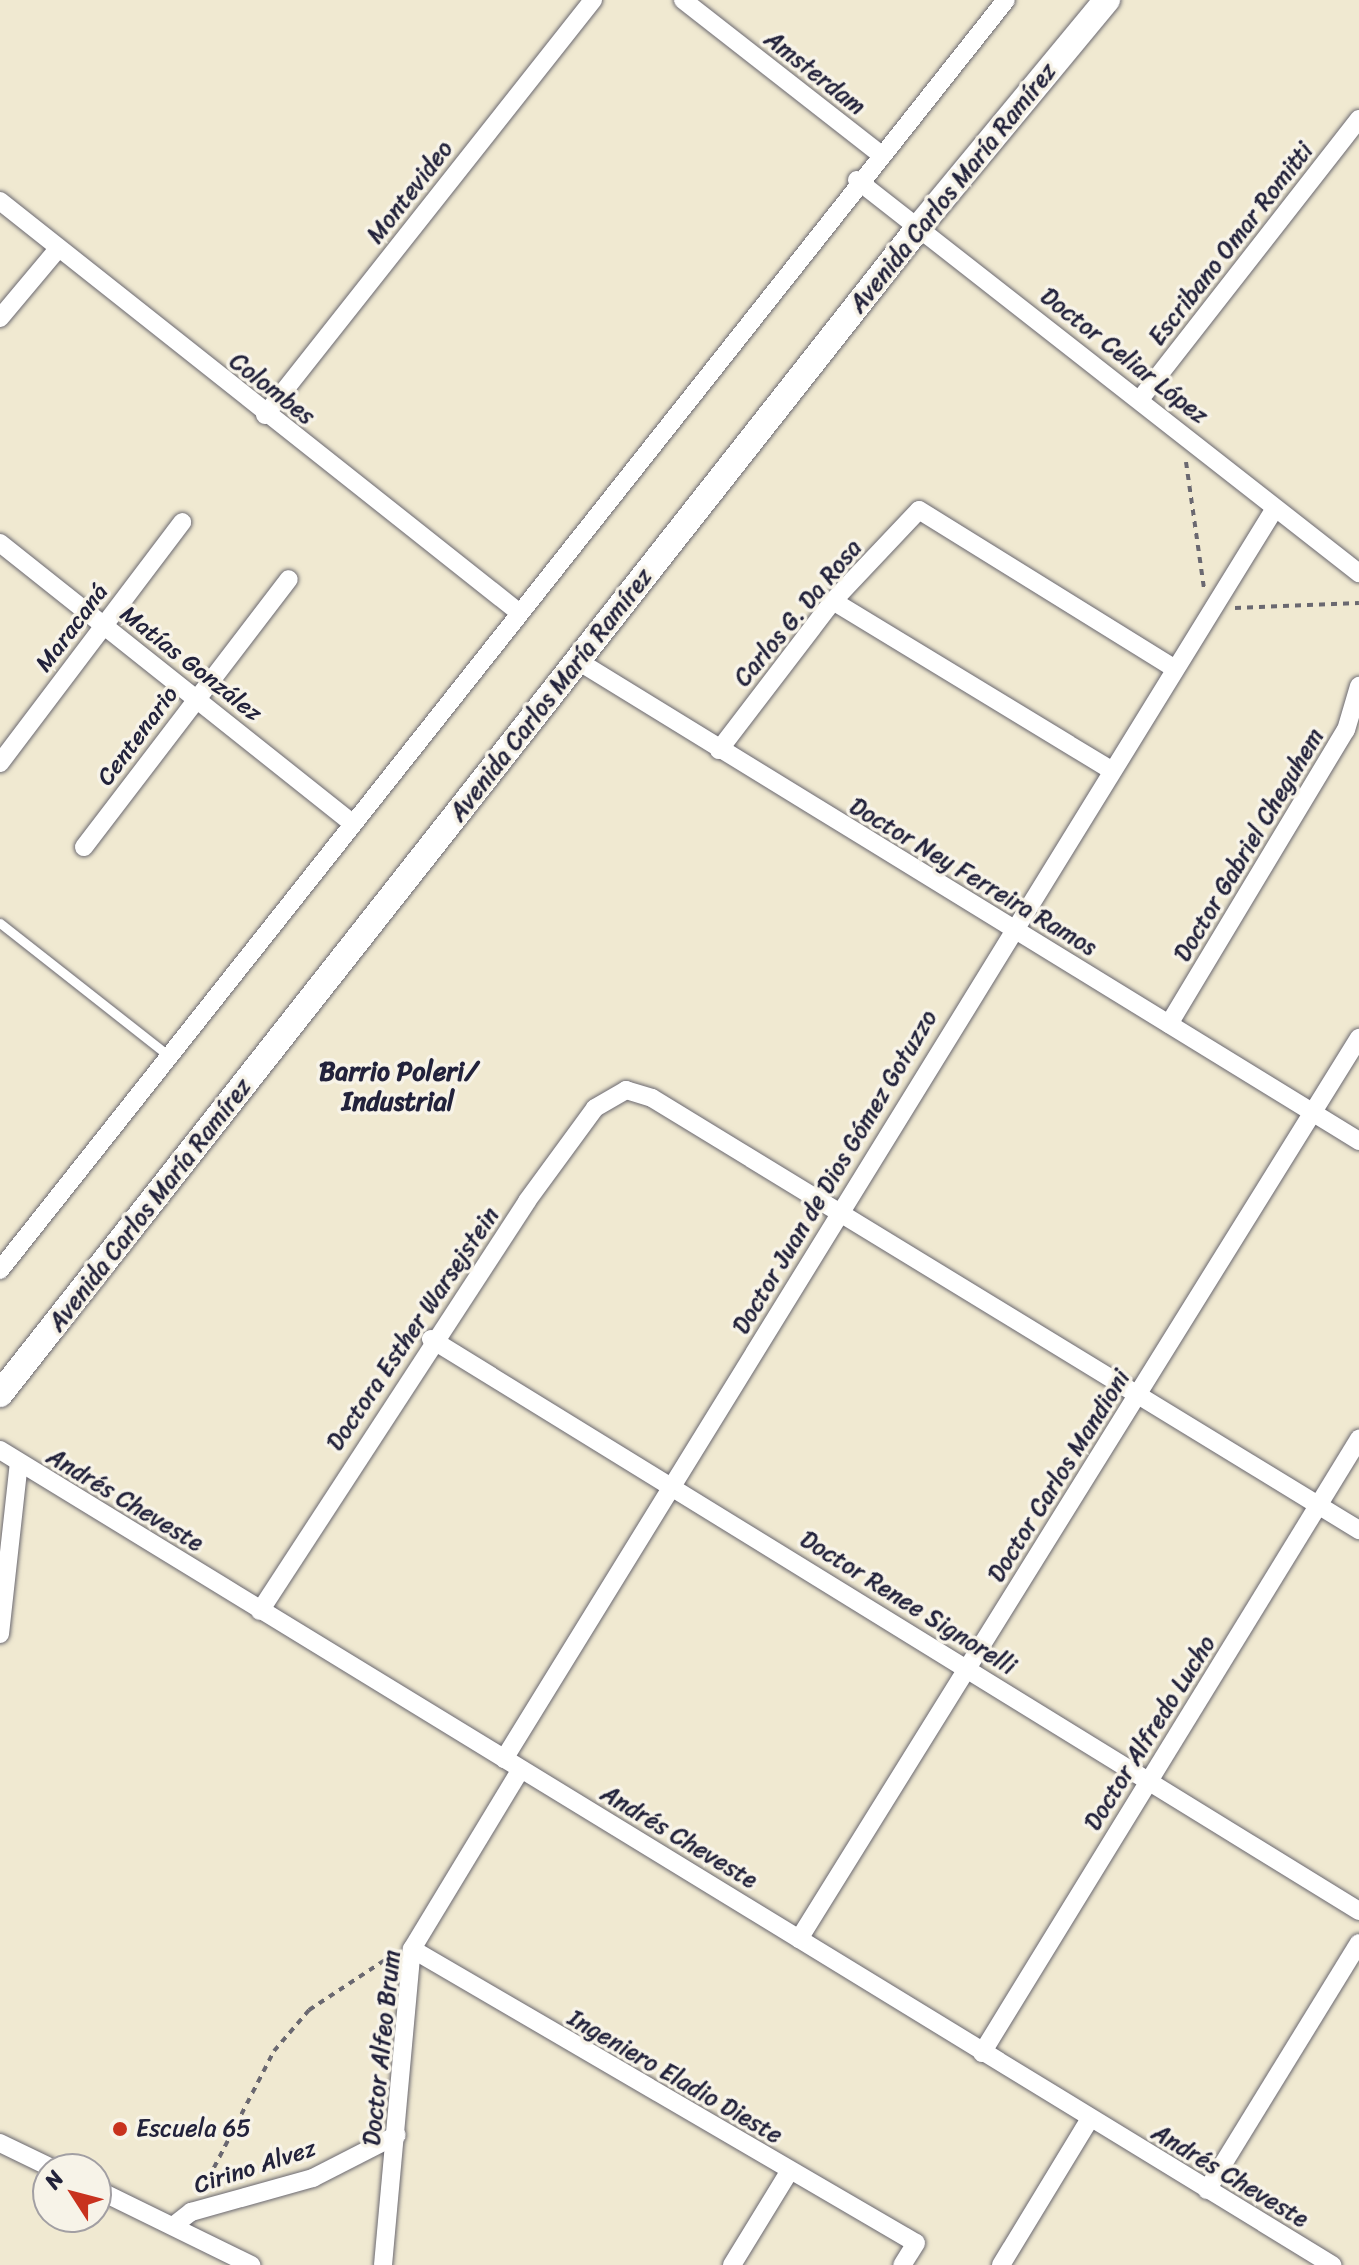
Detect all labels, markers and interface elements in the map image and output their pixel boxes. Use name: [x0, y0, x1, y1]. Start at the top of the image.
street label: Amsterdam: [759, 25, 871, 121]
street label: Avenida Carlos María Ramírez: [843, 57, 1063, 319]
street label: Montevideo: [361, 135, 459, 249]
street label: Escribano Omar Romitti: [1143, 137, 1319, 351]
street label: Doctor Celiar López: [1034, 281, 1214, 431]
street label: Colombes: [224, 347, 320, 431]
street label: Carlos G. Da Rosa: [728, 534, 868, 692]
street label: Avenida Carlos María Ramírez: [443, 563, 659, 827]
street label: Maracaná: [30, 578, 114, 678]
street label: Matías González: [114, 600, 268, 728]
street label: Centenario: [91, 681, 185, 791]
street label: Doctor Gabriel Cheguhem: [1168, 724, 1330, 966]
street label: Doctor Ney Ferreira Ramos: [843, 791, 1103, 963]
street label: Doctor Juan de Dios Gómez Gotuzzo: [726, 1004, 944, 1340]
district label: Barrio Poleri/ Industrial: [319, 1056, 477, 1118]
street label: Avenida Carlos María Ramírez: [42, 1073, 258, 1337]
street label: Doctora Esther Warsejstein: [320, 1201, 506, 1457]
street label: Doctor Carlos Mandioni: [982, 1365, 1136, 1587]
street label: Andrés Cheveste: [42, 1442, 208, 1558]
street label: Doctor Renee Signorelli: [795, 1525, 1021, 1681]
street label: Doctor Alfredo Lucho: [1078, 1630, 1222, 1836]
street label: Andrés Cheveste: [596, 1779, 762, 1895]
street label: Doctor Alfeo Brum: [357, 1948, 407, 2148]
street label: Ingeniero Eladio Dieste: [563, 2004, 787, 2150]
place label: Escuela 65: [136, 2115, 251, 2143]
street label: Andrés Cheveste: [1147, 2118, 1313, 2234]
marker: Escuela 65: [111, 2120, 129, 2138]
street label: Cirino Alvez: [190, 2134, 320, 2200]
north arrow: [32, 2153, 112, 2233]
text: N: [34, 2162, 74, 2197]

